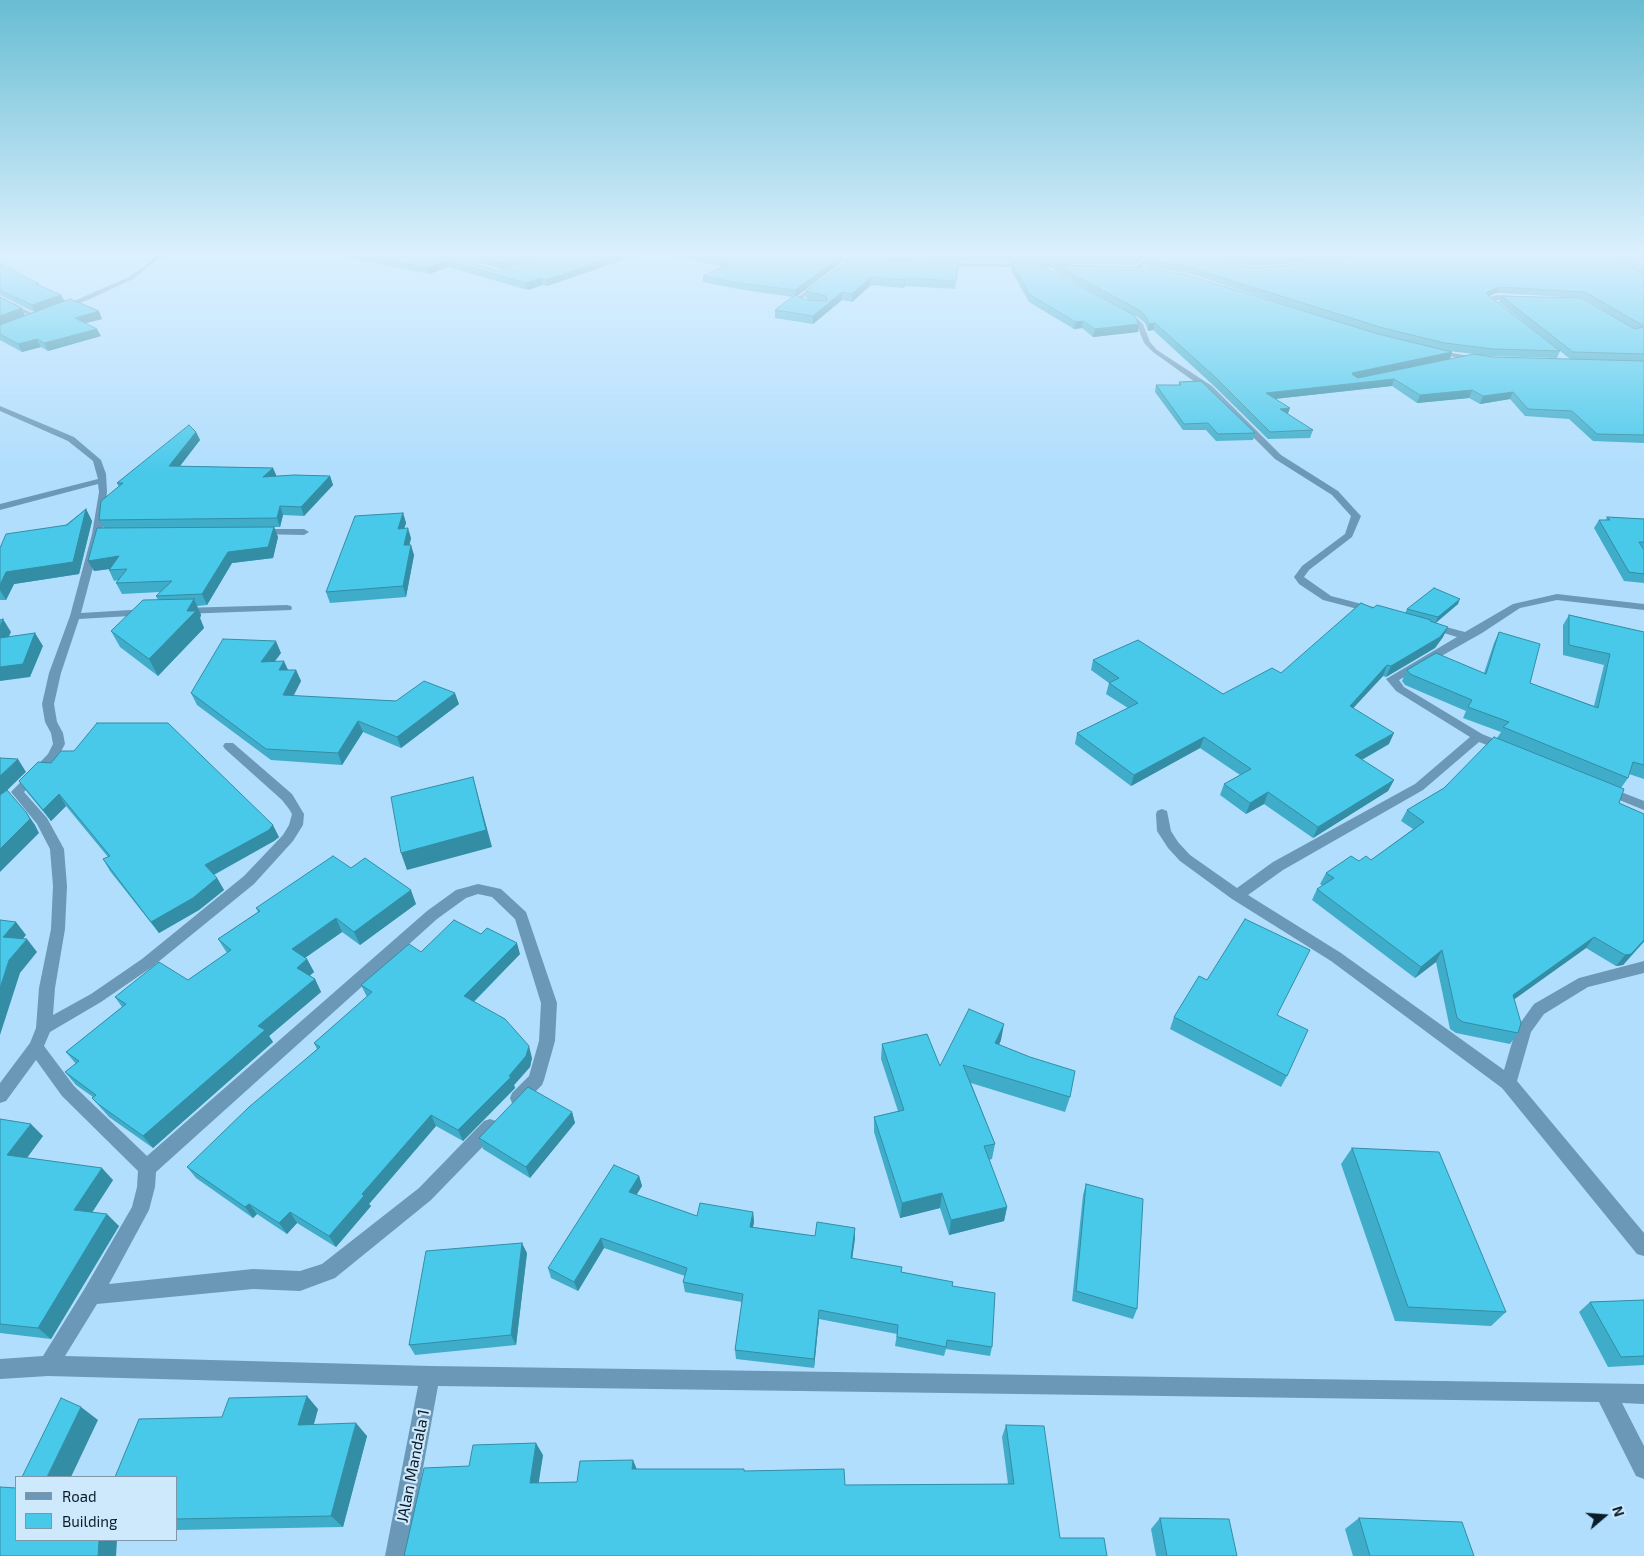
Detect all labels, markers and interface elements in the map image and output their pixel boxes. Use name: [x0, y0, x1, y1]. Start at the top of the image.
street label: JAlan Mandala 1: [393, 1408, 433, 1524]
legend: [15, 1476, 178, 1541]
text: Road: [62, 1487, 97, 1505]
north arrow: [1579, 1491, 1629, 1541]
text: N: [1609, 1504, 1628, 1519]
text: Building: [62, 1512, 117, 1530]

